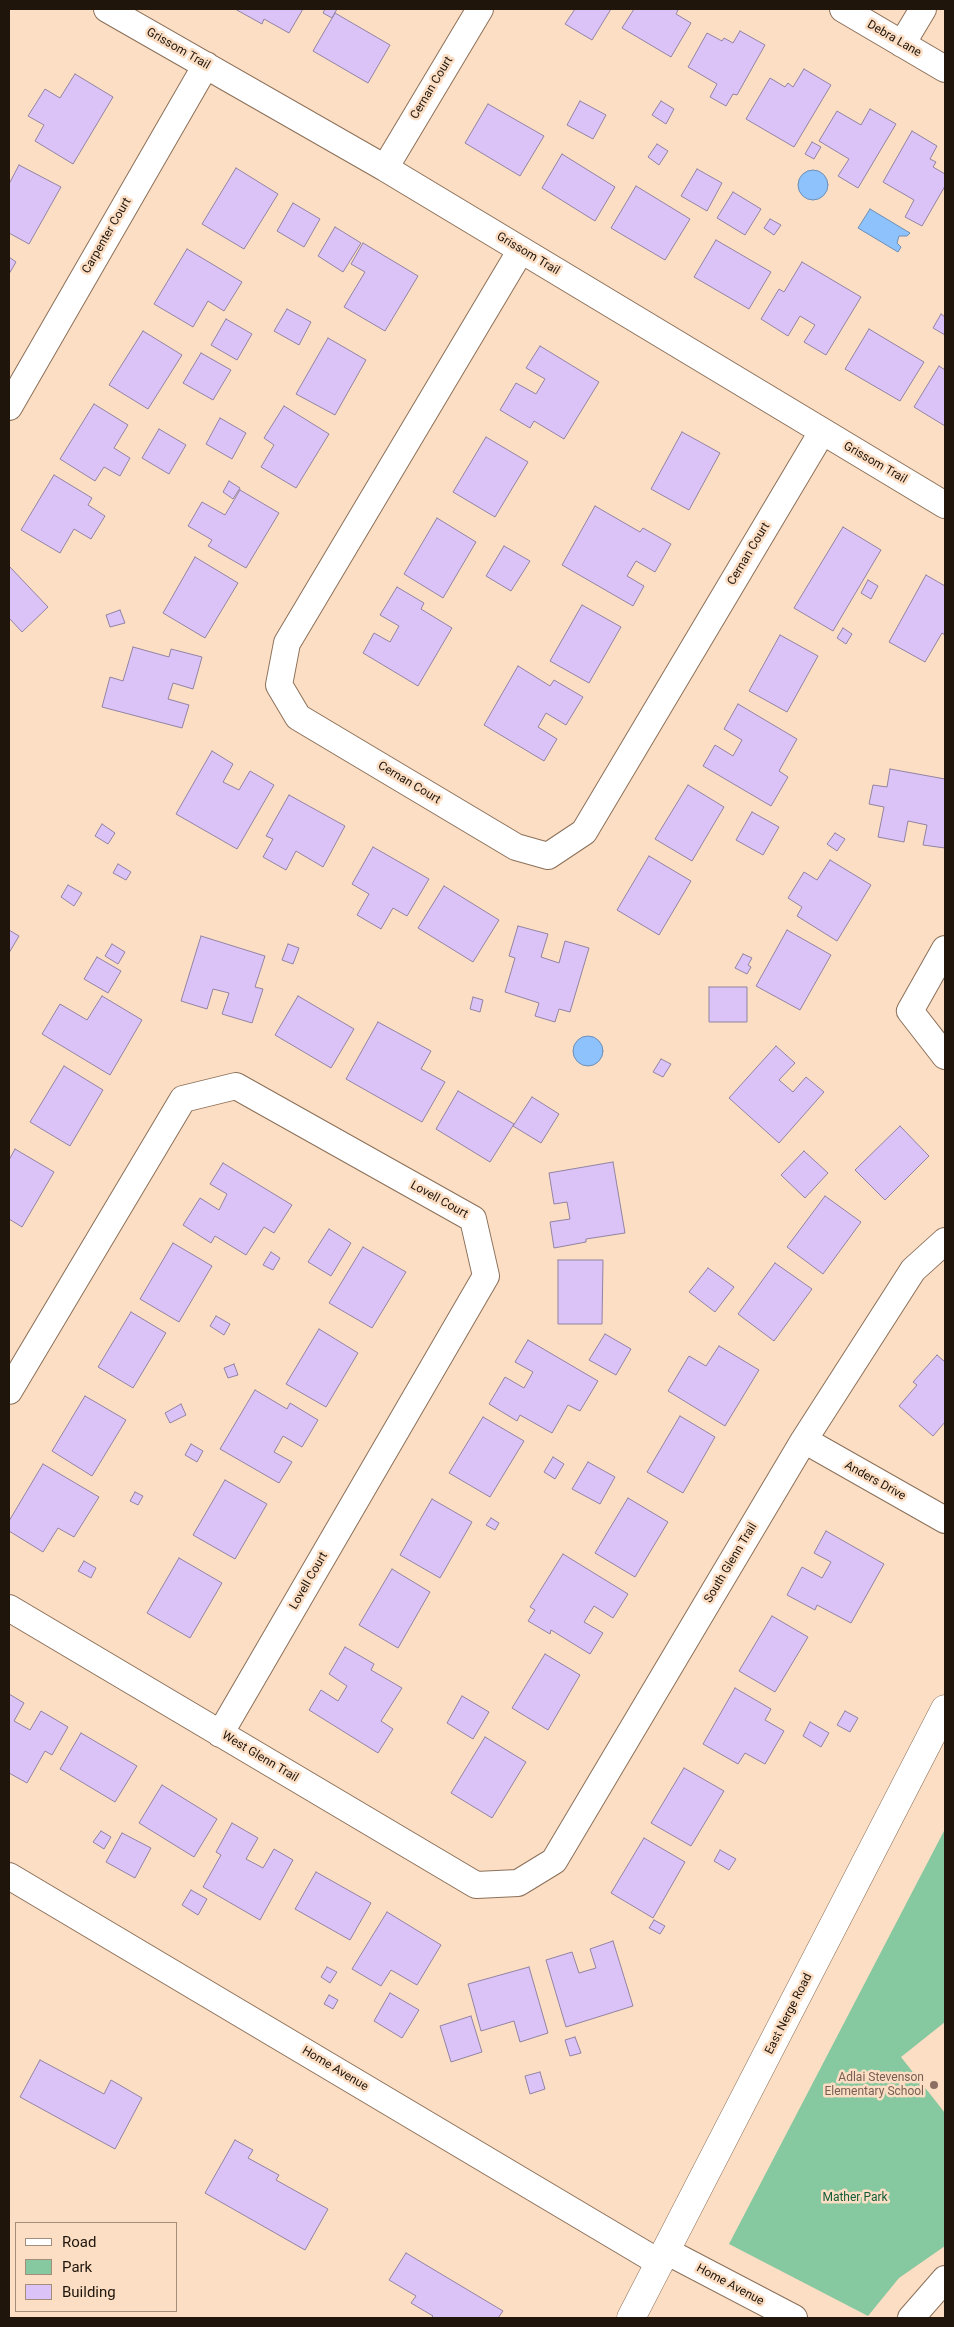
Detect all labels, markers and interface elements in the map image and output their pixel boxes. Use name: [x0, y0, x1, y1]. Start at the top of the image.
street label: Debra Lane: [864, 18, 924, 60]
street label: Grissom Trail: [144, 25, 212, 73]
street label: Cernan Court: [408, 54, 456, 122]
street label: Carpenter Court: [80, 196, 134, 276]
street label: Grissom Trail: [494, 230, 562, 278]
street label: Grissom Trail: [841, 439, 909, 487]
street label: Cernan Court: [725, 520, 773, 588]
street label: Cernan Court: [375, 759, 443, 807]
street label: Lovell Court: [408, 1178, 470, 1222]
street label: Anders Drive: [842, 1458, 908, 1504]
street label: South Glenn Trail: [701, 1520, 761, 1606]
street label: Lovell Court: [287, 1550, 331, 1612]
street label: West Glenn Trail: [219, 1729, 301, 1785]
street label: East Nerge Road: [762, 1971, 816, 2057]
street label: Home Avenue: [299, 2044, 371, 2094]
place label: Adlai Stevenson Elementary School: [824, 2071, 924, 2099]
marker: Adlai Stevenson Elementary School: [928, 2079, 940, 2091]
park label: Mather Park: [822, 2191, 888, 2205]
legend: [15, 2222, 178, 2312]
text: Road: [62, 2233, 96, 2251]
text: Park: [62, 2258, 92, 2276]
street label: Home Avenue: [694, 2261, 766, 2309]
text: Building: [62, 2283, 116, 2301]

